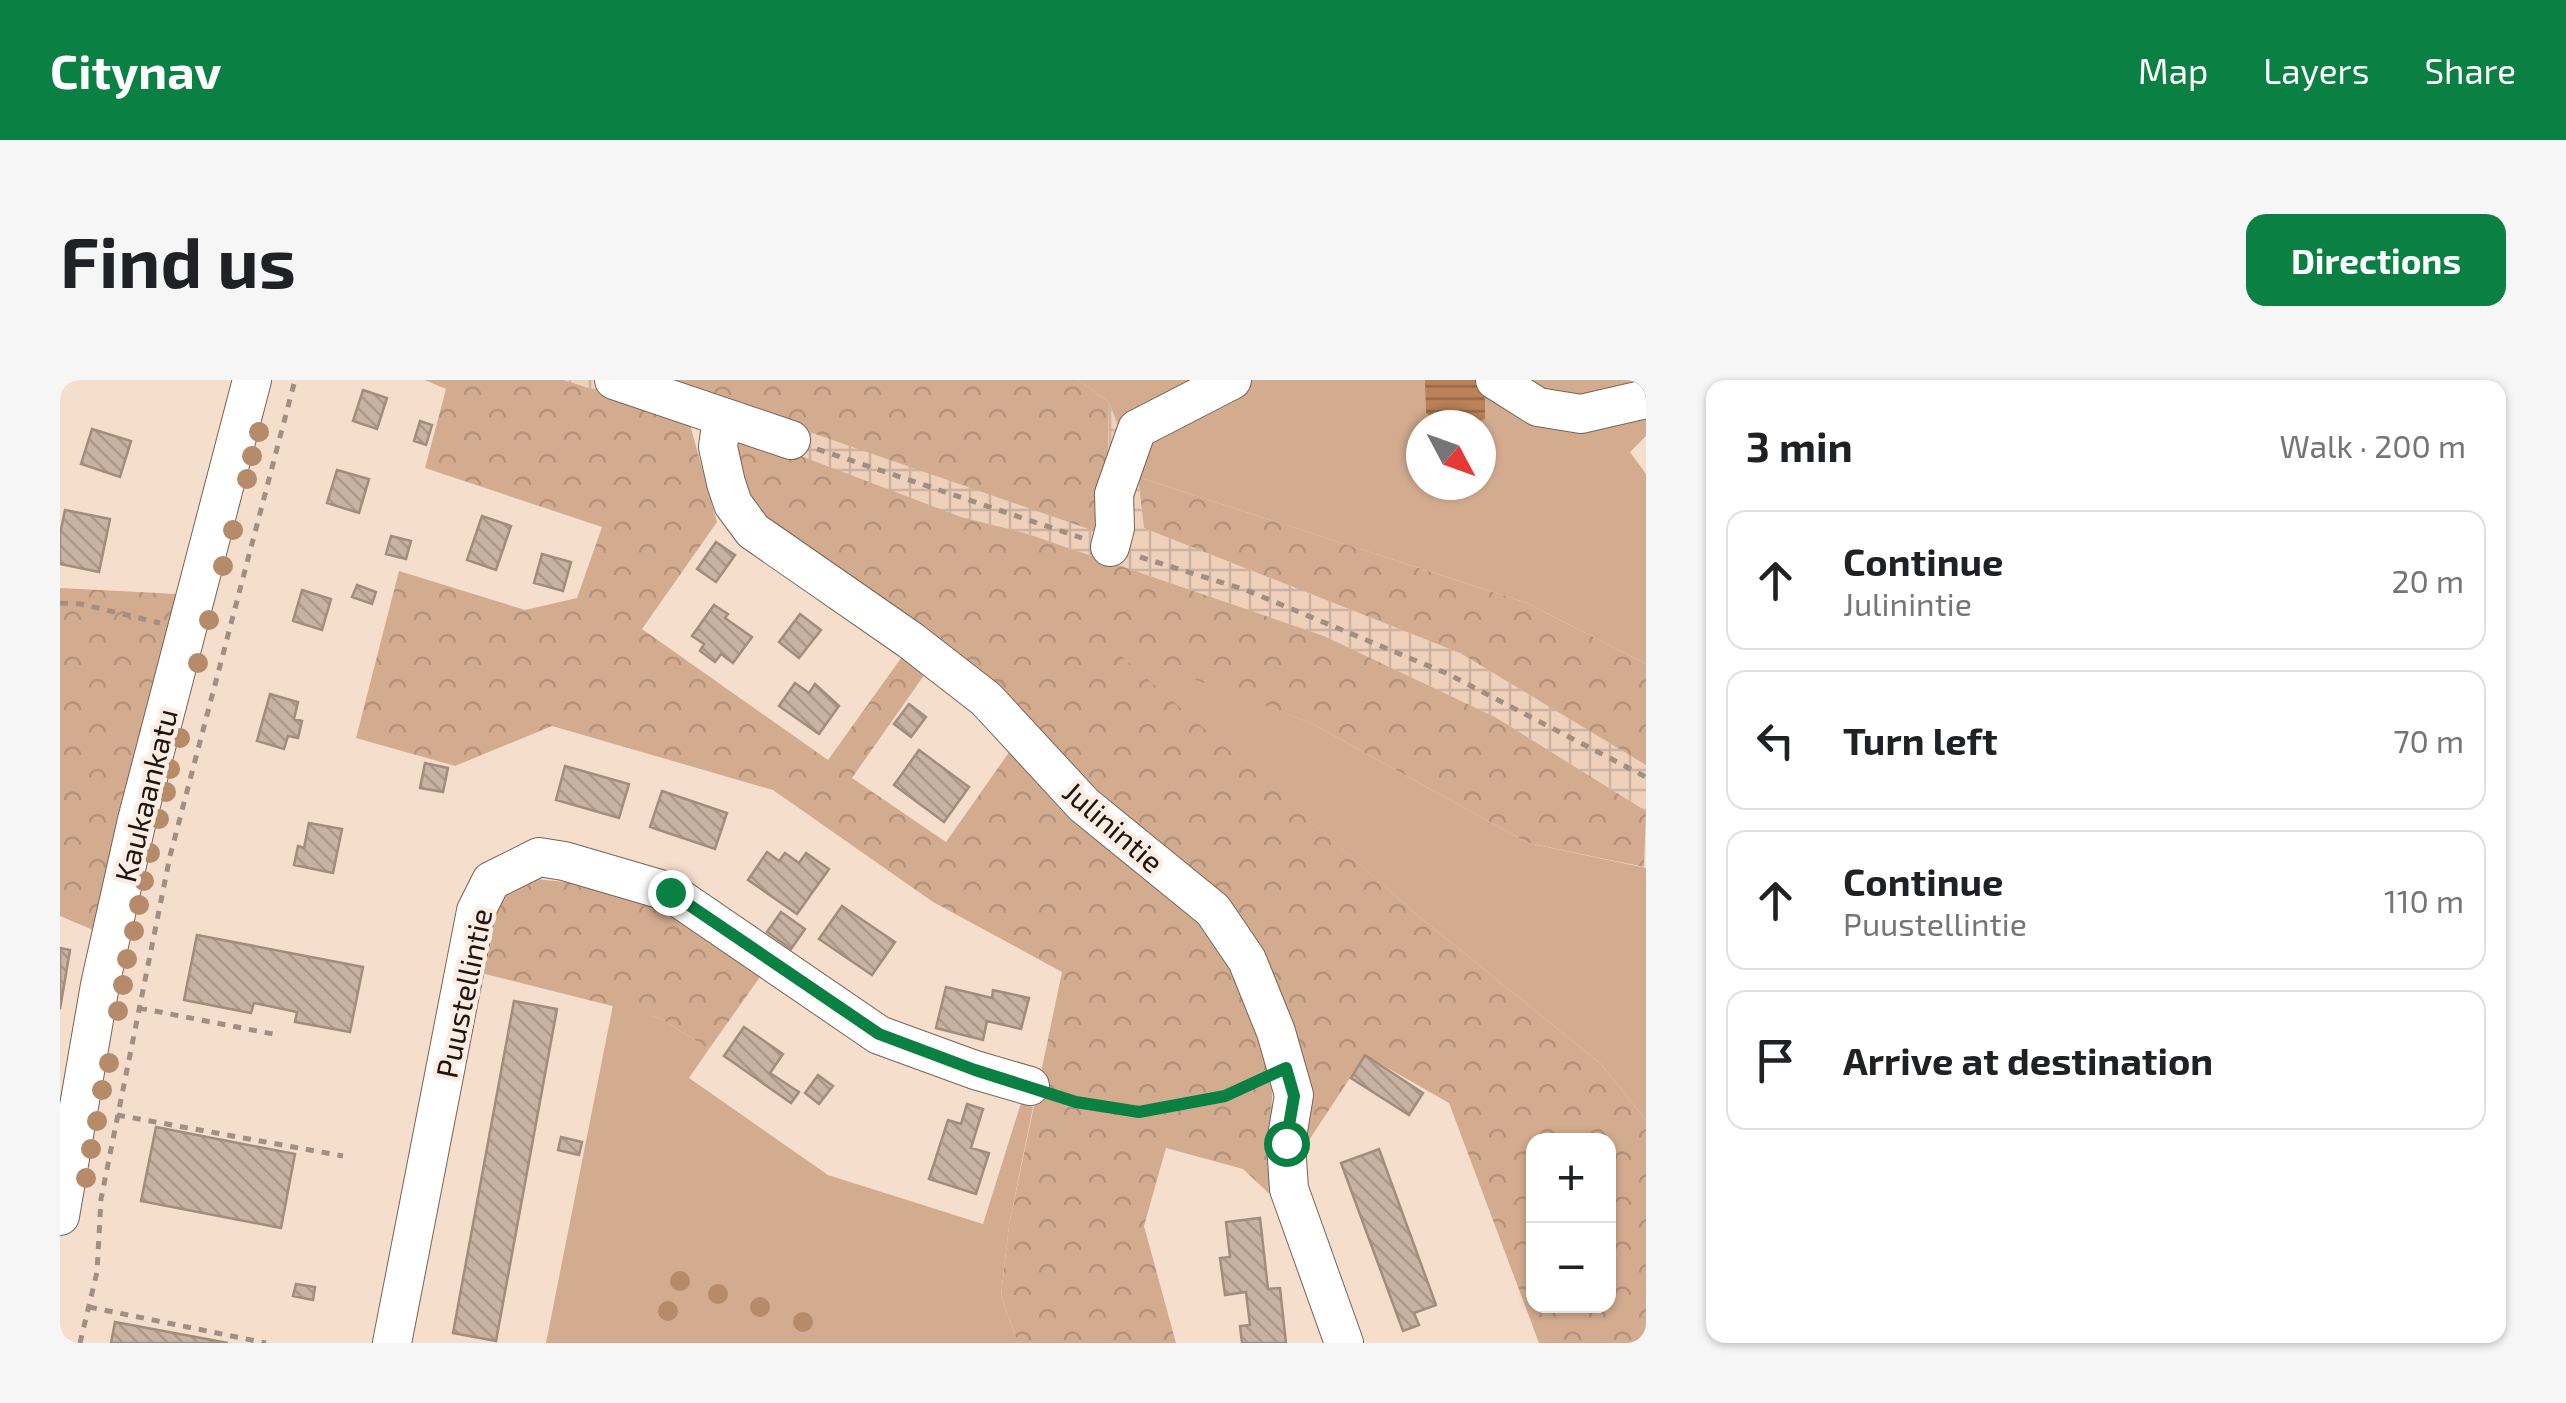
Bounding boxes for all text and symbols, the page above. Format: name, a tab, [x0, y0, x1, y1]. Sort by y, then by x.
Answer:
text: Citynav	[50, 41, 222, 99]
text: Map	[2138, 49, 2208, 91]
text: Layers	[2263, 49, 2369, 91]
text: Share	[2424, 49, 2516, 91]
button: Directions	[2246, 214, 2506, 306]
text: Find us	[60, 218, 296, 302]
north arrow	[1406, 410, 1496, 500]
text: 3 min	[1746, 420, 1853, 470]
text: Walk · 200 m	[2279, 426, 2466, 464]
text: Continue	[1843, 538, 2003, 584]
icon: ahead	[1748, 553, 1803, 608]
text: 20 m	[2392, 561, 2464, 599]
text: Julinintie	[1843, 584, 1972, 622]
street label: Kaukaankatu	[106, 705, 184, 885]
icon: left	[1748, 713, 1803, 768]
text: Turn left	[1843, 717, 1998, 763]
text: 70 m	[2393, 721, 2464, 759]
street label: Julinintie	[1057, 773, 1171, 879]
text: Continue	[1843, 858, 2003, 904]
route end	[648, 870, 694, 916]
icon: ahead	[1748, 873, 1803, 928]
text: 110 m	[2384, 881, 2464, 919]
text: Puustellintie	[1843, 904, 2027, 942]
street label: Puustellintie	[427, 905, 499, 1081]
icon: arrive	[1748, 1033, 1803, 1088]
text: Arrive at destination	[1843, 1037, 2213, 1083]
route start	[1264, 1121, 1310, 1167]
map controls	[1526, 1133, 1616, 1313]
button: +	[1526, 1133, 1616, 1223]
button: −	[1526, 1223, 1616, 1313]

